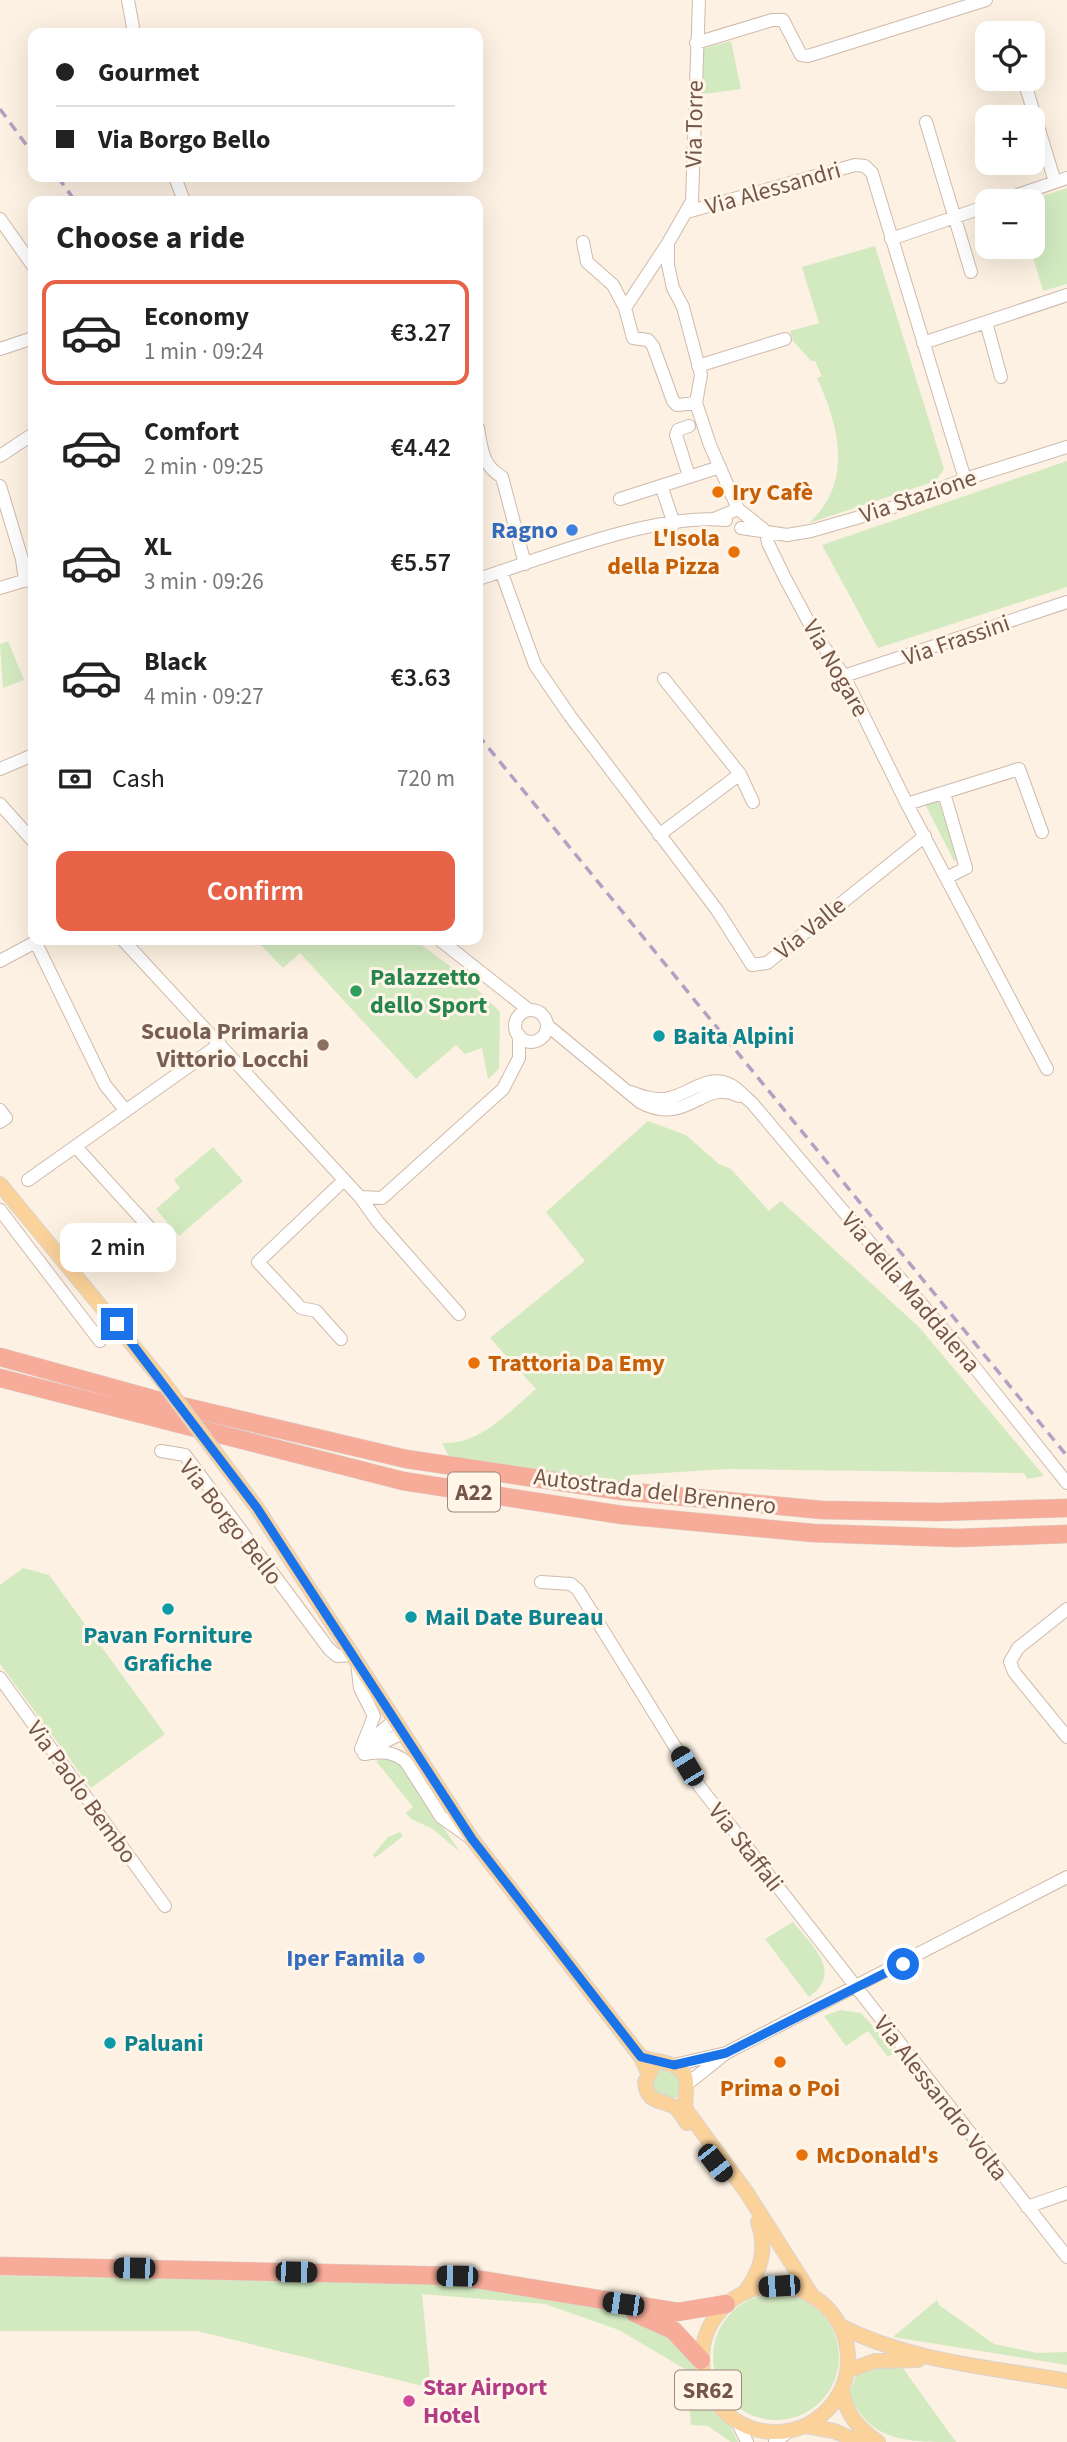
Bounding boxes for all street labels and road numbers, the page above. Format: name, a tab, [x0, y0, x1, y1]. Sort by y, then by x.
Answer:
street label: Via Torre	[676, 80, 713, 168]
street label: Via Alessandri	[701, 152, 845, 224]
street label: Via Stazione	[855, 460, 981, 533]
street label: Via Frassini	[898, 606, 1015, 675]
street label: Via Nogare	[794, 613, 878, 724]
street label: Via Valle	[767, 889, 854, 968]
street label: Via della Maddalena	[833, 1204, 989, 1381]
street label: Via Borgo Bello	[170, 1452, 291, 1593]
street label: Autostrada del Brennero	[532, 1459, 778, 1524]
road number: A22	[448, 1472, 500, 1512]
street label: Via Paolo Bembo	[18, 1714, 145, 1871]
street label: Via Staffali	[700, 1795, 792, 1899]
street label: Via Alessandro Volta	[865, 2008, 1016, 2189]
road number: SR62	[675, 2370, 741, 2410]

